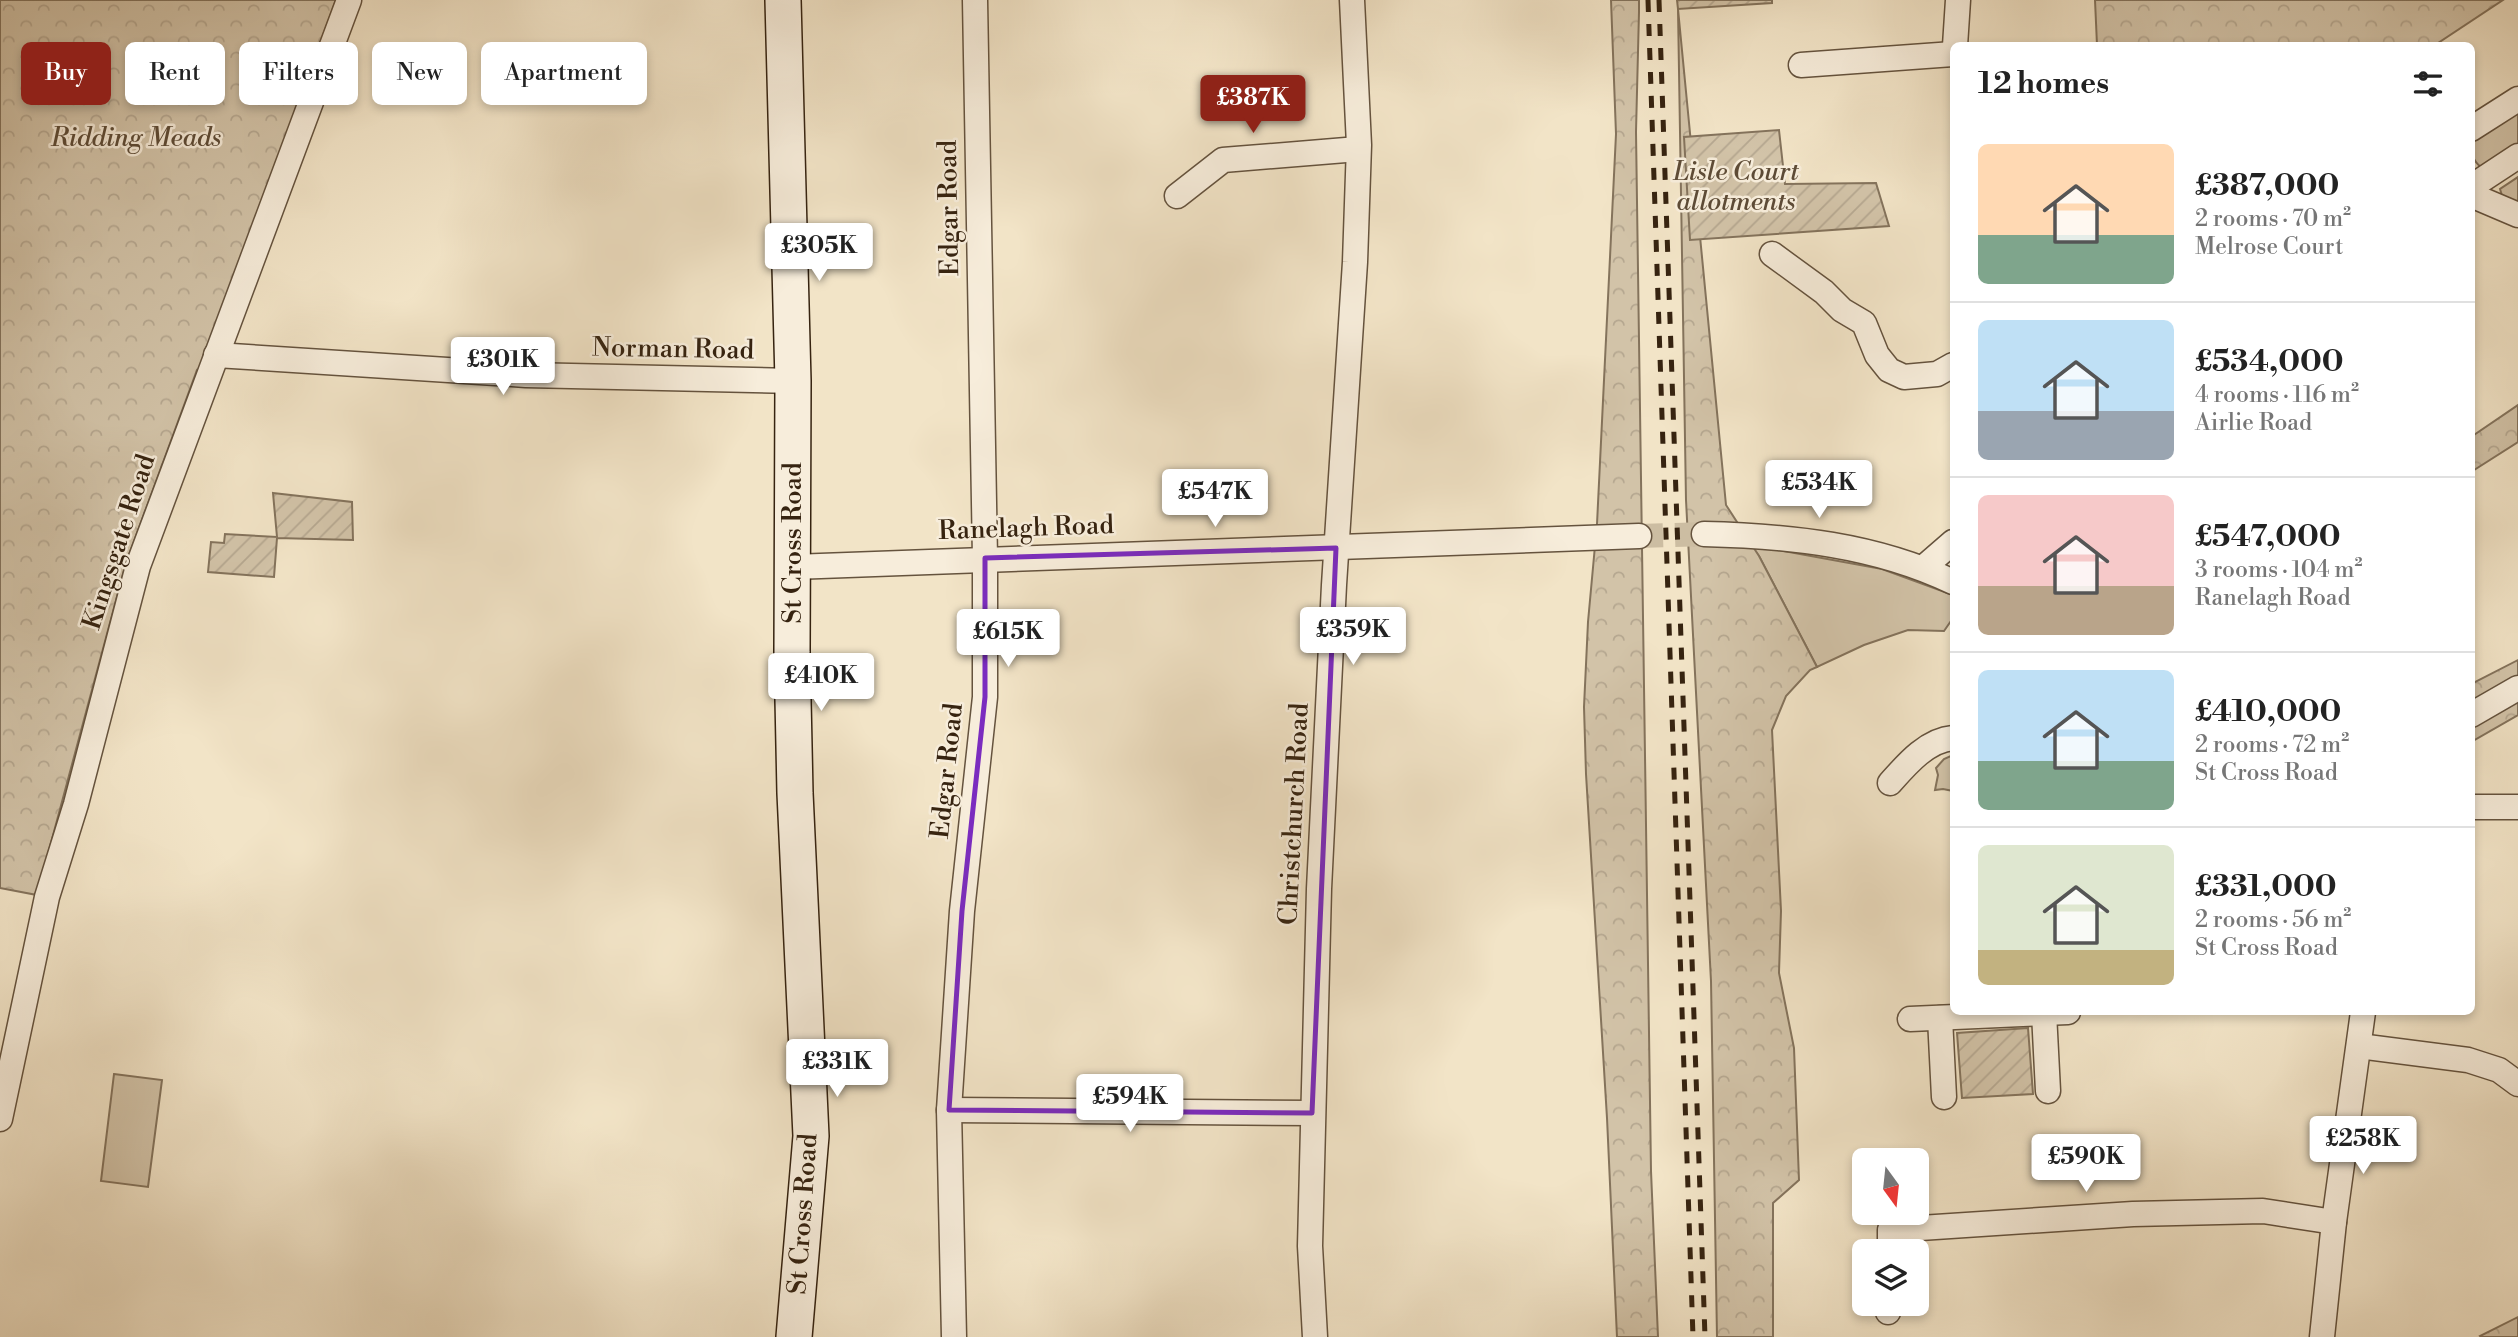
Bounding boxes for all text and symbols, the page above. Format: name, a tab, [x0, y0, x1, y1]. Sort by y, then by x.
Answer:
chip: Buy	[21, 42, 111, 105]
chip: Rent	[125, 42, 225, 105]
chip: Filters	[239, 42, 358, 105]
chip: New	[372, 42, 467, 105]
chip: Apartment	[481, 42, 647, 105]
text: 12 homes	[1978, 65, 2109, 103]
icon: filters	[2409, 65, 2447, 103]
pin: £387K	[1204, 76, 1302, 135]
text: £387K	[1216, 84, 1290, 112]
park label: Ridding Meads	[50, 122, 222, 154]
street label: Edgar Road	[932, 139, 966, 276]
park label: Lisle Court allotments	[1672, 156, 1799, 218]
text: £387,000	[2195, 167, 2339, 205]
icon: home	[2034, 172, 2118, 256]
text: 2 rooms · 70 m²	[2195, 205, 2351, 233]
pin: £305K	[770, 224, 868, 283]
text: £305K	[781, 232, 857, 260]
text: Melrose Court	[2195, 233, 2343, 261]
street label: Norman Road	[591, 332, 755, 366]
pin: £301K	[454, 338, 552, 397]
text: £534,000	[2195, 343, 2344, 381]
text: £301K	[467, 346, 539, 374]
icon: home	[2034, 348, 2118, 432]
text: 4 rooms · 116 m²	[2195, 381, 2359, 409]
text: Airlie Road	[2195, 409, 2312, 437]
street label: Kingsgate Road	[76, 450, 162, 634]
pin: £534K	[1770, 461, 1868, 520]
street label: St Cross Road	[777, 462, 809, 624]
text: £534K	[1781, 469, 1857, 497]
pin: £547K	[1166, 470, 1264, 529]
text: £547K	[1178, 478, 1252, 506]
street label: Ranelagh Road	[938, 509, 1115, 547]
text: £547,000	[2195, 518, 2341, 556]
icon: home	[2034, 523, 2118, 607]
text: 3 rooms · 104 m²	[2195, 556, 2363, 584]
text: Ranelagh Road	[2195, 584, 2351, 612]
pin: £359K	[1304, 608, 1402, 667]
pin: £615K	[959, 610, 1057, 669]
text: £359K	[1316, 616, 1390, 644]
text: £615K	[973, 618, 1043, 646]
pin: £410K	[772, 654, 870, 713]
text: £410K	[784, 662, 858, 690]
text: £410,000	[2195, 693, 2341, 731]
icon: home	[2034, 698, 2118, 782]
street label: Edgar Road	[924, 701, 970, 840]
street label: Christchurch Road	[1272, 702, 1316, 926]
text: 2 rooms · 72 m²	[2195, 731, 2349, 759]
text: St Cross Road	[2195, 759, 2338, 787]
text: £331,000	[2195, 868, 2337, 906]
icon: home	[2034, 873, 2118, 957]
text: 2 rooms · 56 m²	[2195, 906, 2351, 934]
text: St Cross Road	[2195, 934, 2338, 962]
pin: £331K	[788, 1040, 886, 1099]
text: £331K	[802, 1048, 872, 1076]
pin: £594K	[1081, 1074, 1179, 1134]
text: £594K	[1092, 1083, 1168, 1111]
pin: £258K	[2314, 1116, 2412, 1176]
text: £258K	[2326, 1125, 2400, 1153]
street label: St Cross Road	[781, 1132, 825, 1296]
pin: £590K	[2037, 1134, 2135, 1194]
text: £590K	[2048, 1143, 2124, 1171]
north arrow	[1852, 1148, 1928, 1225]
map controls	[1852, 1148, 1929, 1316]
button: layers	[1852, 1239, 1929, 1316]

